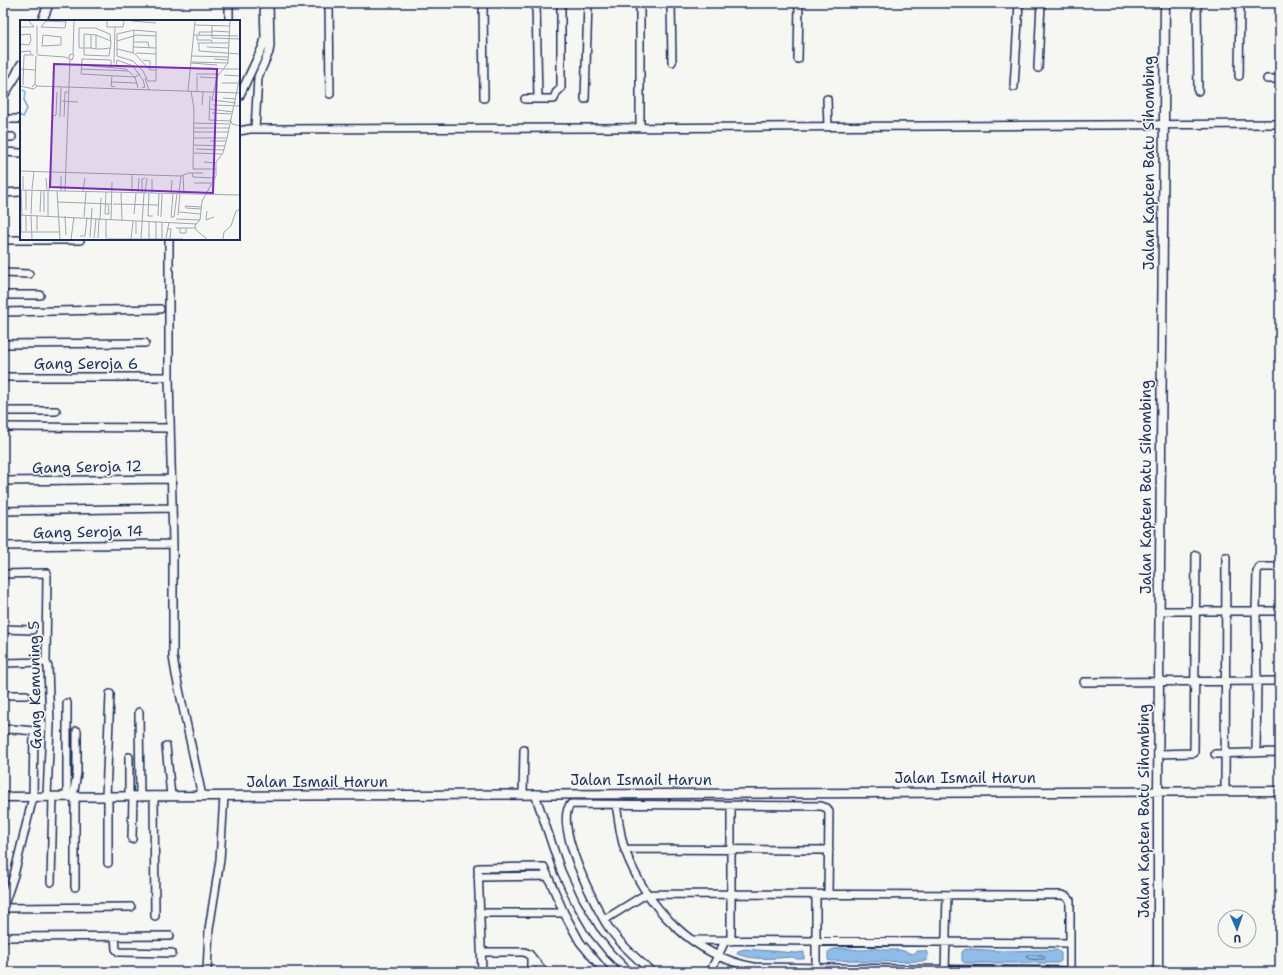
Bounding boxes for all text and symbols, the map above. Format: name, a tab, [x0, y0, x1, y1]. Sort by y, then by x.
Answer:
inset map	[20, 20, 240, 240]
street label: Jalan Kapten Batu Sihombing	[1139, 56, 1159, 270]
street label: Gang Seroja 6	[34, 354, 138, 374]
street label: Jalan Kapten Batu Sihombing	[1136, 380, 1156, 594]
street label: Gang Seroja 12	[32, 456, 142, 478]
street label: Gang Seroja 14	[33, 521, 143, 543]
street label: Gang Kemuning 5	[24, 621, 46, 749]
street label: Jalan Kapten Batu Sihombing	[1134, 704, 1154, 918]
street label: Jalan Ismail Harun	[894, 768, 1036, 788]
street label: Jalan Ismail Harun	[570, 770, 712, 790]
street label: Jalan Ismail Harun	[246, 772, 388, 792]
north arrow	[1217, 909, 1257, 949]
text: U	[1233, 931, 1241, 946]

